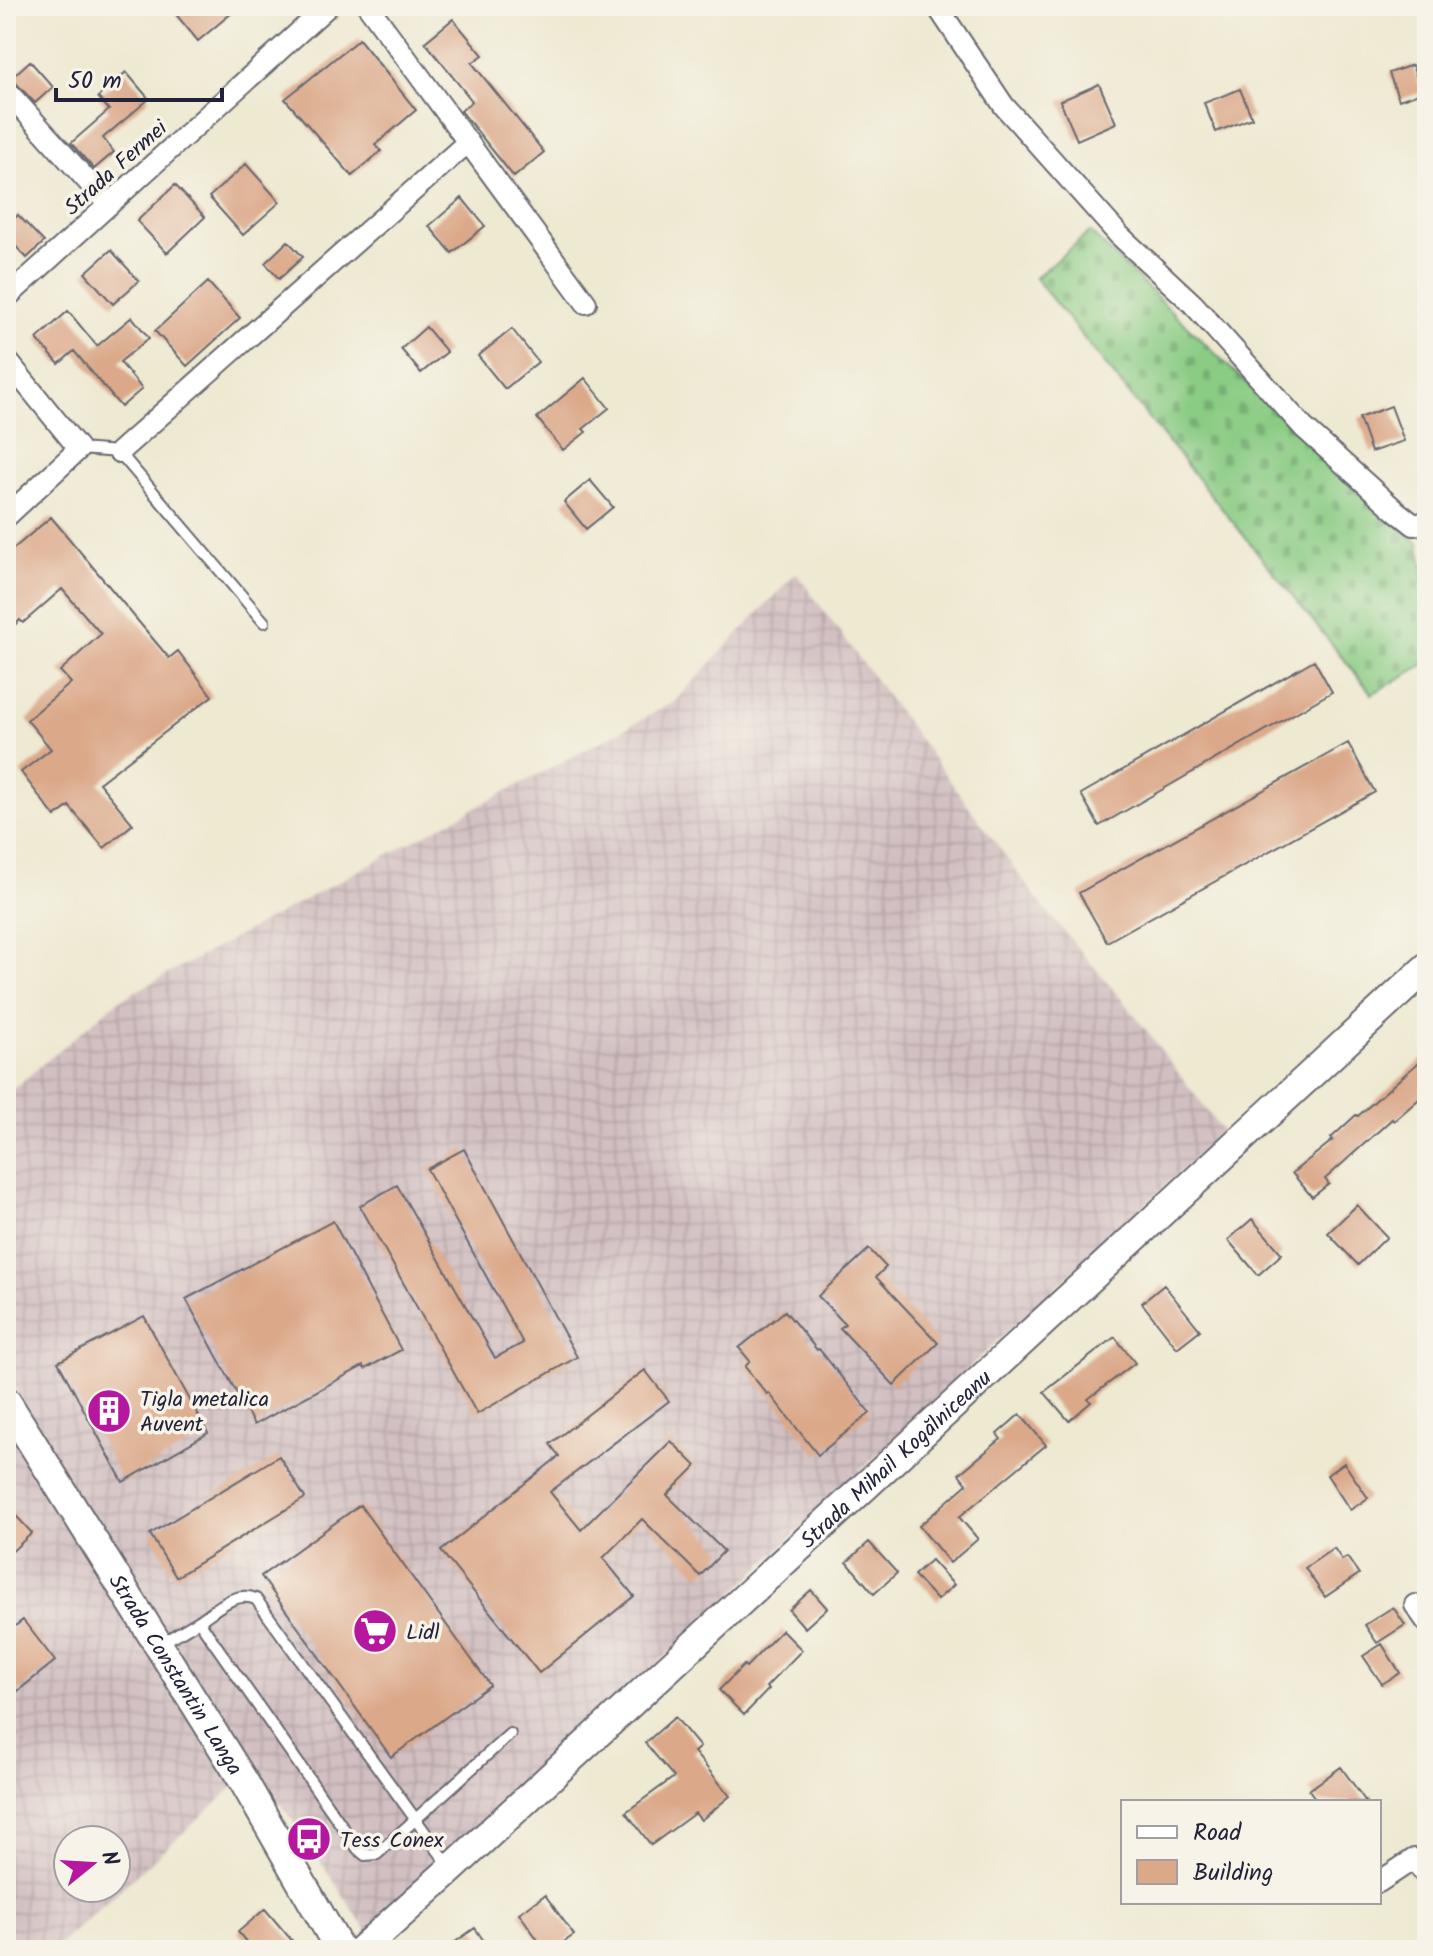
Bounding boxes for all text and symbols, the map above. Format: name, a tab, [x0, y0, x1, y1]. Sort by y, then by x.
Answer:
scale bar	[56, 52, 222, 102]
text: 50 m	[68, 62, 122, 101]
street label: Strada Fermei	[57, 112, 177, 225]
street label: Strada Mihail Kogălniceanu	[793, 1362, 1001, 1558]
place label: Tigla metalica Auvent	[140, 1383, 269, 1443]
building icon: Tigla metalica Auvent	[85, 1387, 133, 1435]
street label: Strada Constantin Langa	[98, 1568, 251, 1783]
supermarket icon: Lidl	[351, 1607, 399, 1655]
place label: Lidl	[406, 1616, 440, 1651]
legend	[1121, 1800, 1381, 1904]
text: Road	[1193, 1814, 1242, 1853]
bus stop icon: Tess Conex	[285, 1815, 333, 1863]
north arrow	[52, 1824, 132, 1904]
place label: Tess Conex	[340, 1824, 444, 1859]
text: N	[90, 1847, 127, 1871]
text: Building	[1193, 1854, 1273, 1893]

